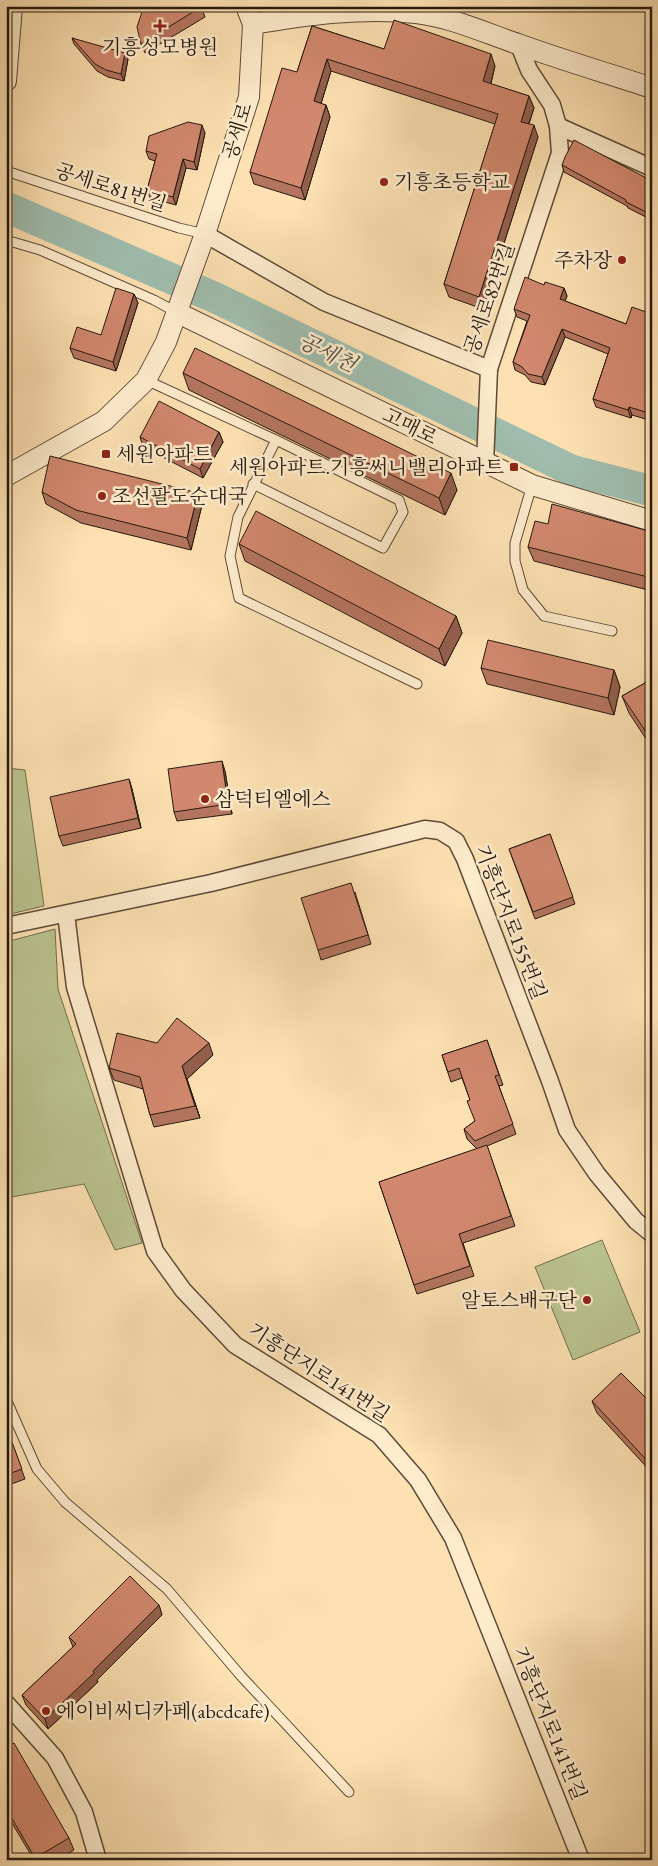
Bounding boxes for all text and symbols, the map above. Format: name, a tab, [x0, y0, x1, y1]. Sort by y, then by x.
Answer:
marker: 기흥성모병원	[153, 19, 167, 33]
place label: 기흥성모병원	[102, 34, 218, 60]
street label: 공세로	[216, 99, 258, 163]
street label: 공세로81번길	[52, 157, 170, 217]
place label: 기흥초등학교	[394, 169, 511, 195]
marker: 기흥초등학교	[378, 176, 390, 188]
street label: 공세로82번길	[458, 239, 520, 357]
place label: 주차장	[554, 247, 613, 273]
marker: 주차장	[616, 254, 628, 266]
water label: 공세천	[295, 327, 363, 378]
street label: 고매로	[378, 402, 442, 450]
place label: 세원아파트	[116, 441, 213, 467]
marker: 세원아파트	[100, 448, 112, 460]
place label: 세원아파트.기흥써니밸리아파트	[229, 454, 504, 480]
marker: 세원아파트.기흥써니밸리아파트	[508, 461, 520, 473]
place label: 조선팔도순대국	[112, 483, 247, 509]
marker: 조선팔도순대국	[96, 490, 108, 502]
place label: 삼덕티엘에스	[215, 786, 331, 812]
marker: 삼덕티엘에스	[199, 793, 211, 805]
street label: 기흥단지로155번길	[469, 841, 553, 1003]
place label: 알토스배구단	[461, 1287, 578, 1313]
marker: 알토스배구단	[581, 1294, 593, 1306]
street label: 기흥단지로141번길	[243, 1316, 395, 1428]
street label: 기흥단지로141번길	[507, 1642, 593, 1804]
place label: 에이비씨디카페(abcdcafe)	[56, 1698, 269, 1724]
marker: 에이비씨디카페(abcdcafe)	[40, 1705, 52, 1717]

